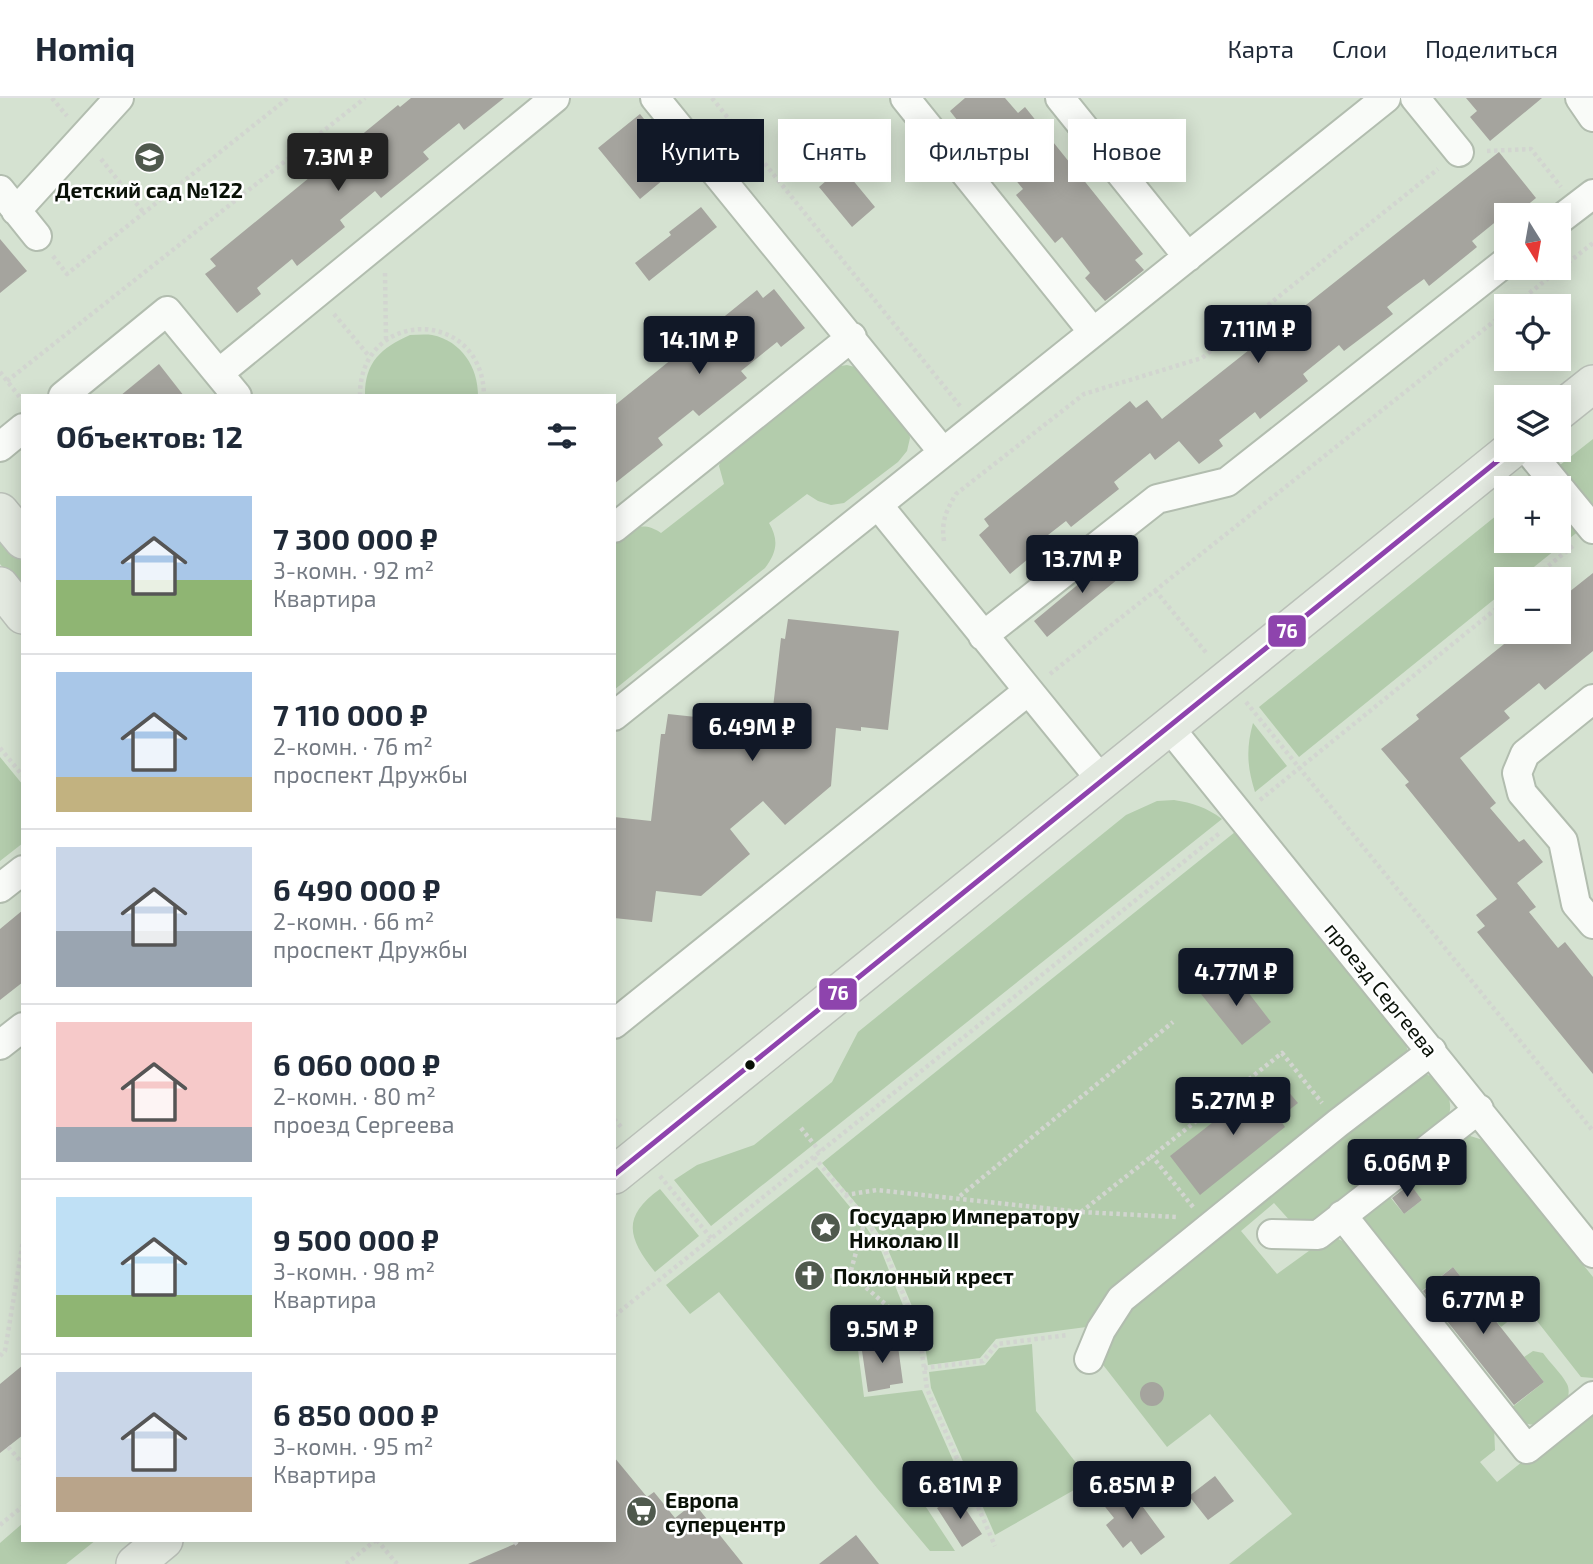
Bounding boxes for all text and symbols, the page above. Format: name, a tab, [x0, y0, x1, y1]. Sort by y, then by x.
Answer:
text: Homiq	[35, 28, 135, 68]
text: Карта	[1227, 34, 1294, 63]
text: Слои	[1332, 34, 1387, 63]
text: Поделиться	[1425, 34, 1558, 63]
chip: Купить	[637, 119, 764, 182]
chip: Снять	[778, 119, 891, 182]
chip: Фильтры	[905, 119, 1054, 182]
chip: Новое	[1068, 119, 1186, 182]
pin: 7.3M ₽	[281, 134, 395, 193]
school or university icon: Детский сад №122	[132, 140, 166, 174]
text: 7.3M ₽	[303, 142, 373, 170]
place label: Детский сад №122	[55, 177, 243, 202]
north arrow	[1494, 203, 1572, 280]
map controls	[1494, 203, 1571, 644]
button: locate	[1494, 294, 1571, 371]
pin: 7.11M ₽	[1193, 306, 1323, 365]
text: 7.11M ₽	[1220, 314, 1296, 342]
pin: 14.1M ₽	[634, 316, 764, 376]
text: 14.1M ₽	[660, 325, 738, 353]
button: layers	[1494, 385, 1571, 462]
icon: filters	[543, 417, 581, 455]
text: Объектов: 12	[56, 418, 243, 454]
button: +	[1494, 476, 1571, 553]
text: 7 300 000 ₽	[273, 520, 438, 556]
icon: home	[112, 524, 196, 608]
pin: 13.7M ₽	[1017, 536, 1147, 595]
text: 13.7M ₽	[1042, 544, 1122, 572]
text: 3-комн. · 92 m²	[273, 556, 434, 584]
button: −	[1494, 567, 1571, 644]
text: Квартира	[273, 584, 377, 612]
line badge: 76	[1267, 614, 1307, 648]
text: 76	[1276, 619, 1298, 642]
text: 7 110 000 ₽	[273, 696, 428, 732]
icon: home	[112, 700, 196, 784]
pin: 6.49M ₽	[687, 704, 817, 763]
text: 6.49M ₽	[709, 712, 795, 740]
text: 2-комн. · 76 m²	[273, 732, 433, 760]
text: проспект Дружбы	[273, 760, 468, 788]
text: 6 490 000 ₽	[273, 871, 440, 907]
icon: home	[112, 875, 196, 959]
text: 2-комн. · 66 m²	[273, 907, 434, 935]
street label: проезд Сергеева	[1320, 917, 1444, 1061]
text: проспект Дружбы	[273, 935, 468, 963]
pin: 4.77M ₽	[1171, 948, 1301, 1008]
text: 4.77M ₽	[1194, 957, 1278, 985]
line badge: 76	[818, 977, 858, 1011]
text: 76	[827, 981, 849, 1004]
text: 6 060 000 ₽	[273, 1046, 440, 1082]
icon: home	[112, 1050, 196, 1134]
unlabelled marker	[743, 1058, 757, 1072]
pin: 5.27M ₽	[1168, 1077, 1298, 1137]
text: 2-комн. · 80 m²	[273, 1082, 436, 1110]
text: 5.27M ₽	[1191, 1086, 1275, 1114]
text: проезд Сергеева	[273, 1110, 455, 1138]
pin: 6.06M ₽	[1342, 1140, 1472, 1199]
text: 6.06M ₽	[1364, 1148, 1450, 1176]
place label: Государю Императору Николаю II	[849, 1203, 1080, 1252]
place icon: Государю Императору Николаю II	[809, 1210, 843, 1244]
text: 9 500 000 ₽	[273, 1221, 439, 1257]
icon: home	[112, 1225, 196, 1309]
text: 3-комн. · 98 m²	[273, 1257, 435, 1285]
church icon: Поклонный крест	[793, 1258, 827, 1292]
place label: Поклонный крест	[833, 1263, 1014, 1288]
pin: 6.77M ₽	[1418, 1276, 1548, 1336]
text: Квартира	[273, 1285, 377, 1313]
text: 6.77M ₽	[1442, 1285, 1524, 1313]
pin: 9.5M ₽	[825, 1306, 939, 1365]
text: 9.5M ₽	[846, 1314, 918, 1342]
text: 6 850 000 ₽	[273, 1396, 439, 1432]
icon: home	[112, 1400, 196, 1484]
text: 3-комн. · 95 m²	[273, 1432, 433, 1460]
text: Квартира	[273, 1460, 377, 1488]
pin: 6.81M ₽	[895, 1462, 1025, 1521]
pin: 6.85M ₽	[1067, 1462, 1197, 1521]
text: 6.81M ₽	[918, 1470, 1002, 1498]
text: 6.85M ₽	[1089, 1470, 1175, 1498]
place label: Европа суперцентр	[665, 1487, 786, 1536]
supermarket icon: Европа суперцентр	[625, 1494, 659, 1528]

